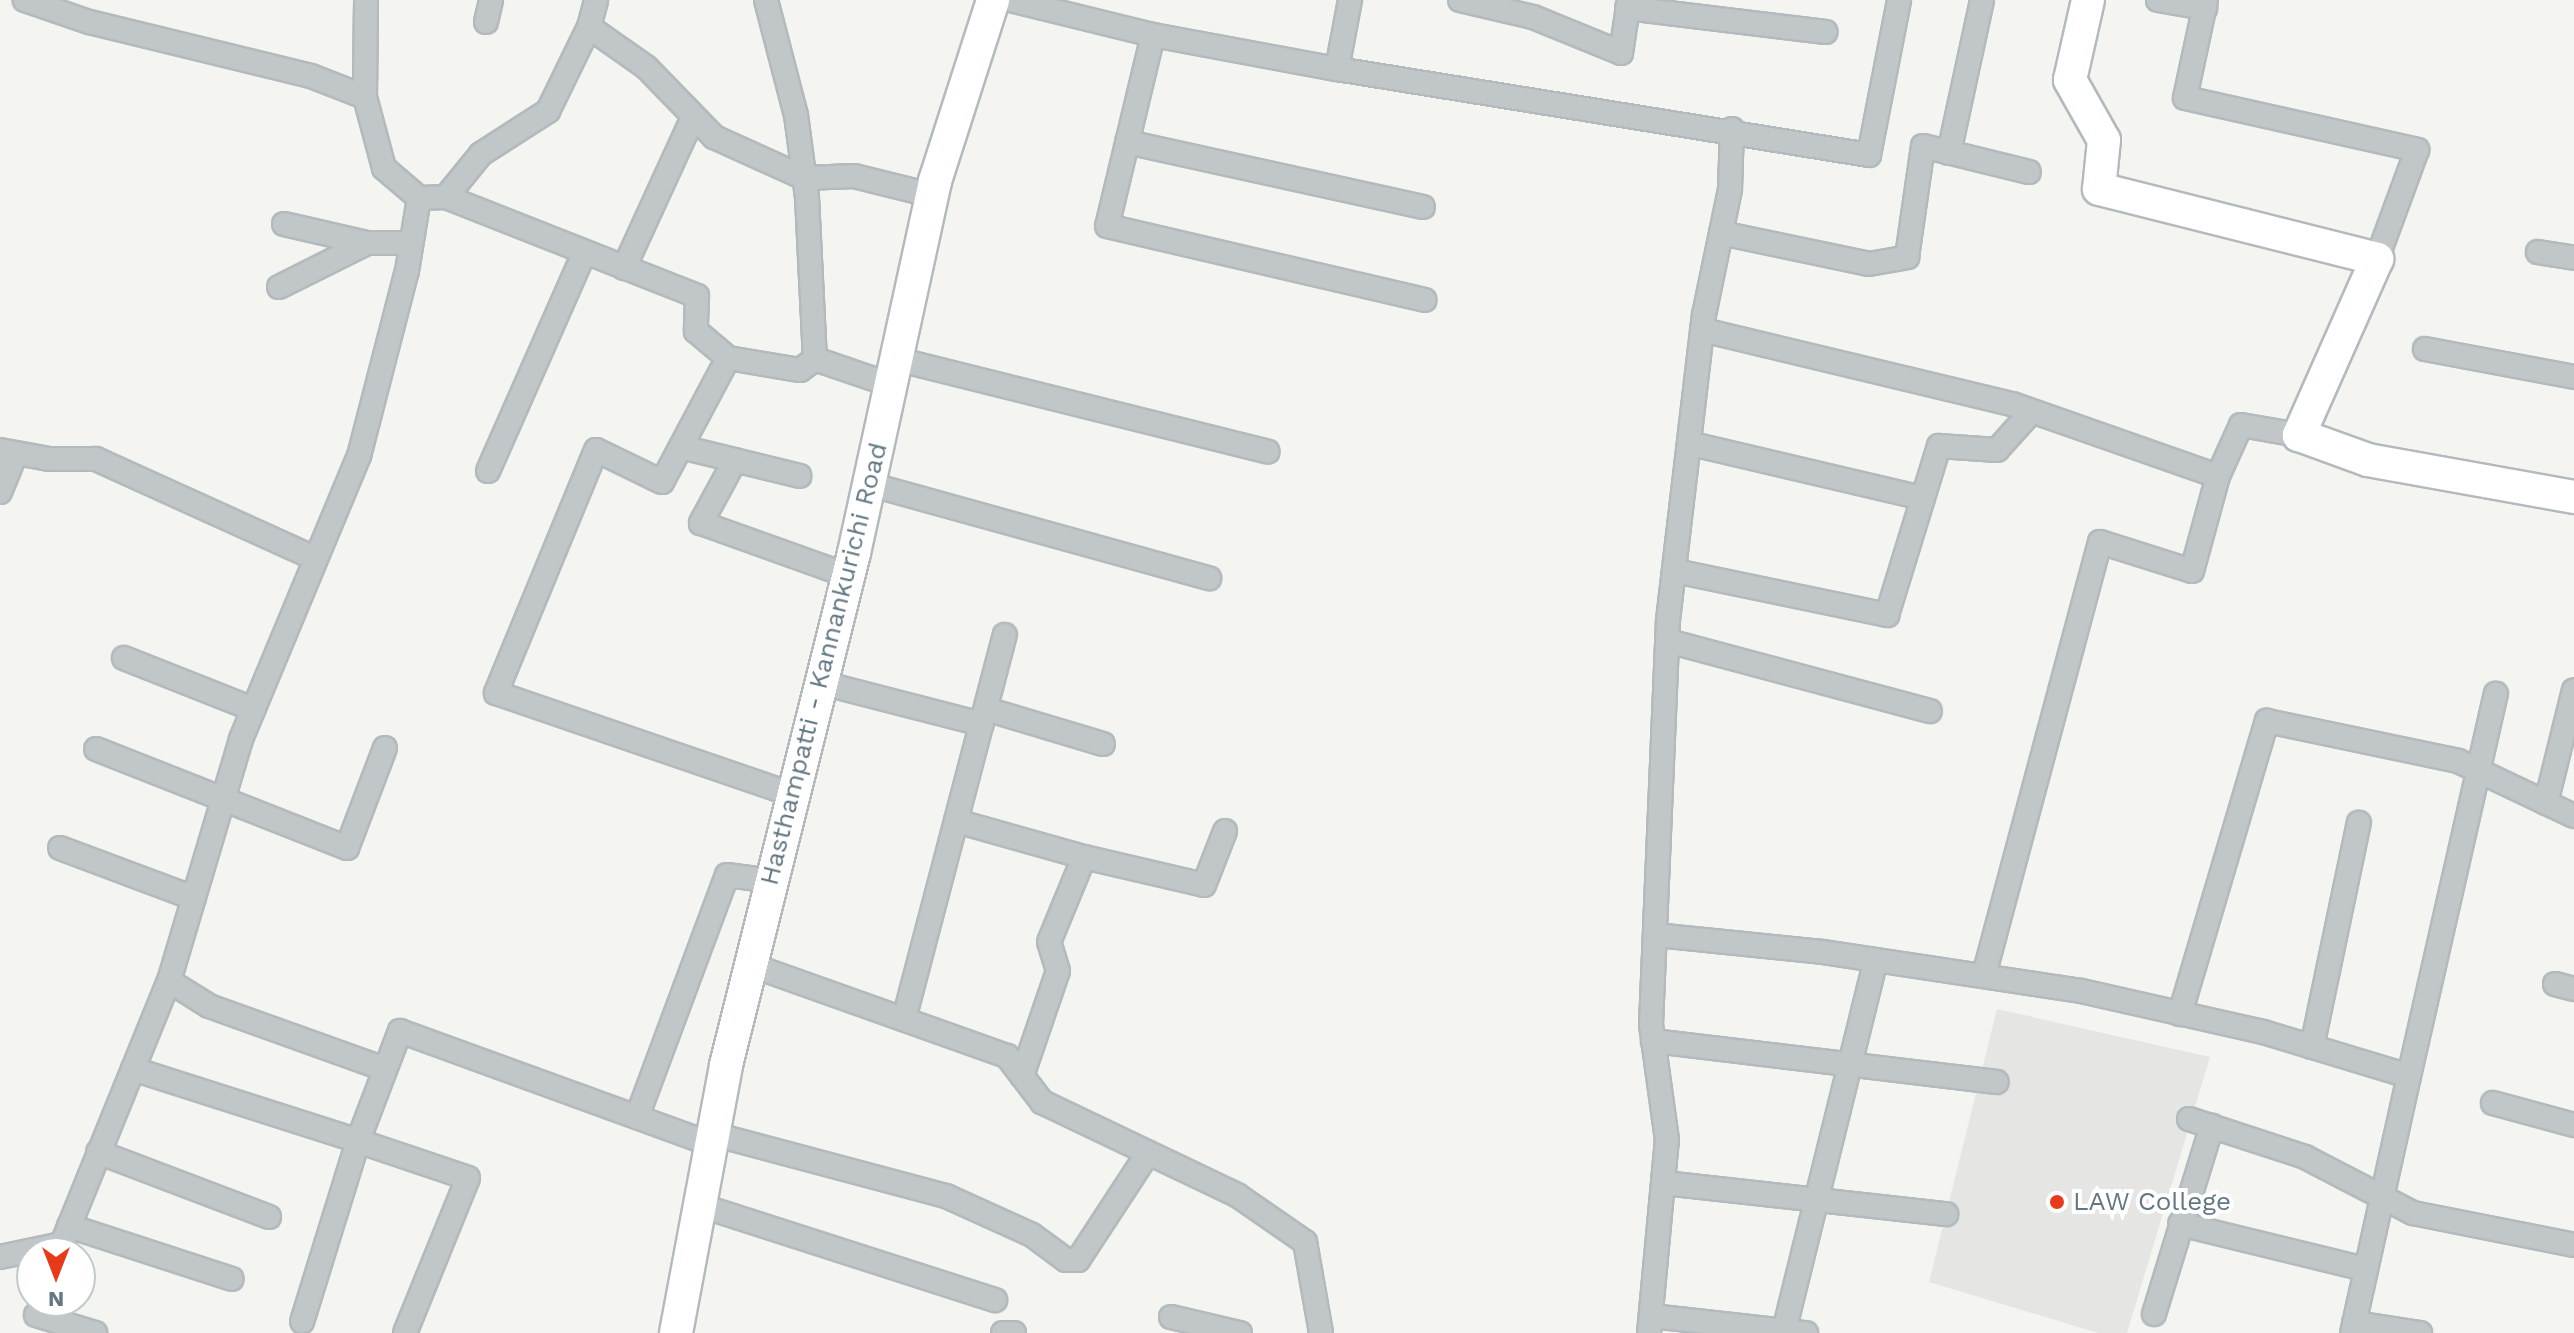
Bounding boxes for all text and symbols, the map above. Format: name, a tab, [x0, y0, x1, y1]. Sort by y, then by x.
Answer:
street label: Hasthampatti - Kannankurichi Road	[754, 439, 894, 889]
place label: LAW College	[2073, 1186, 2232, 1218]
marker: LAW College	[2048, 1193, 2066, 1211]
north arrow	[16, 1237, 96, 1317]
text: N	[48, 1287, 64, 1312]

